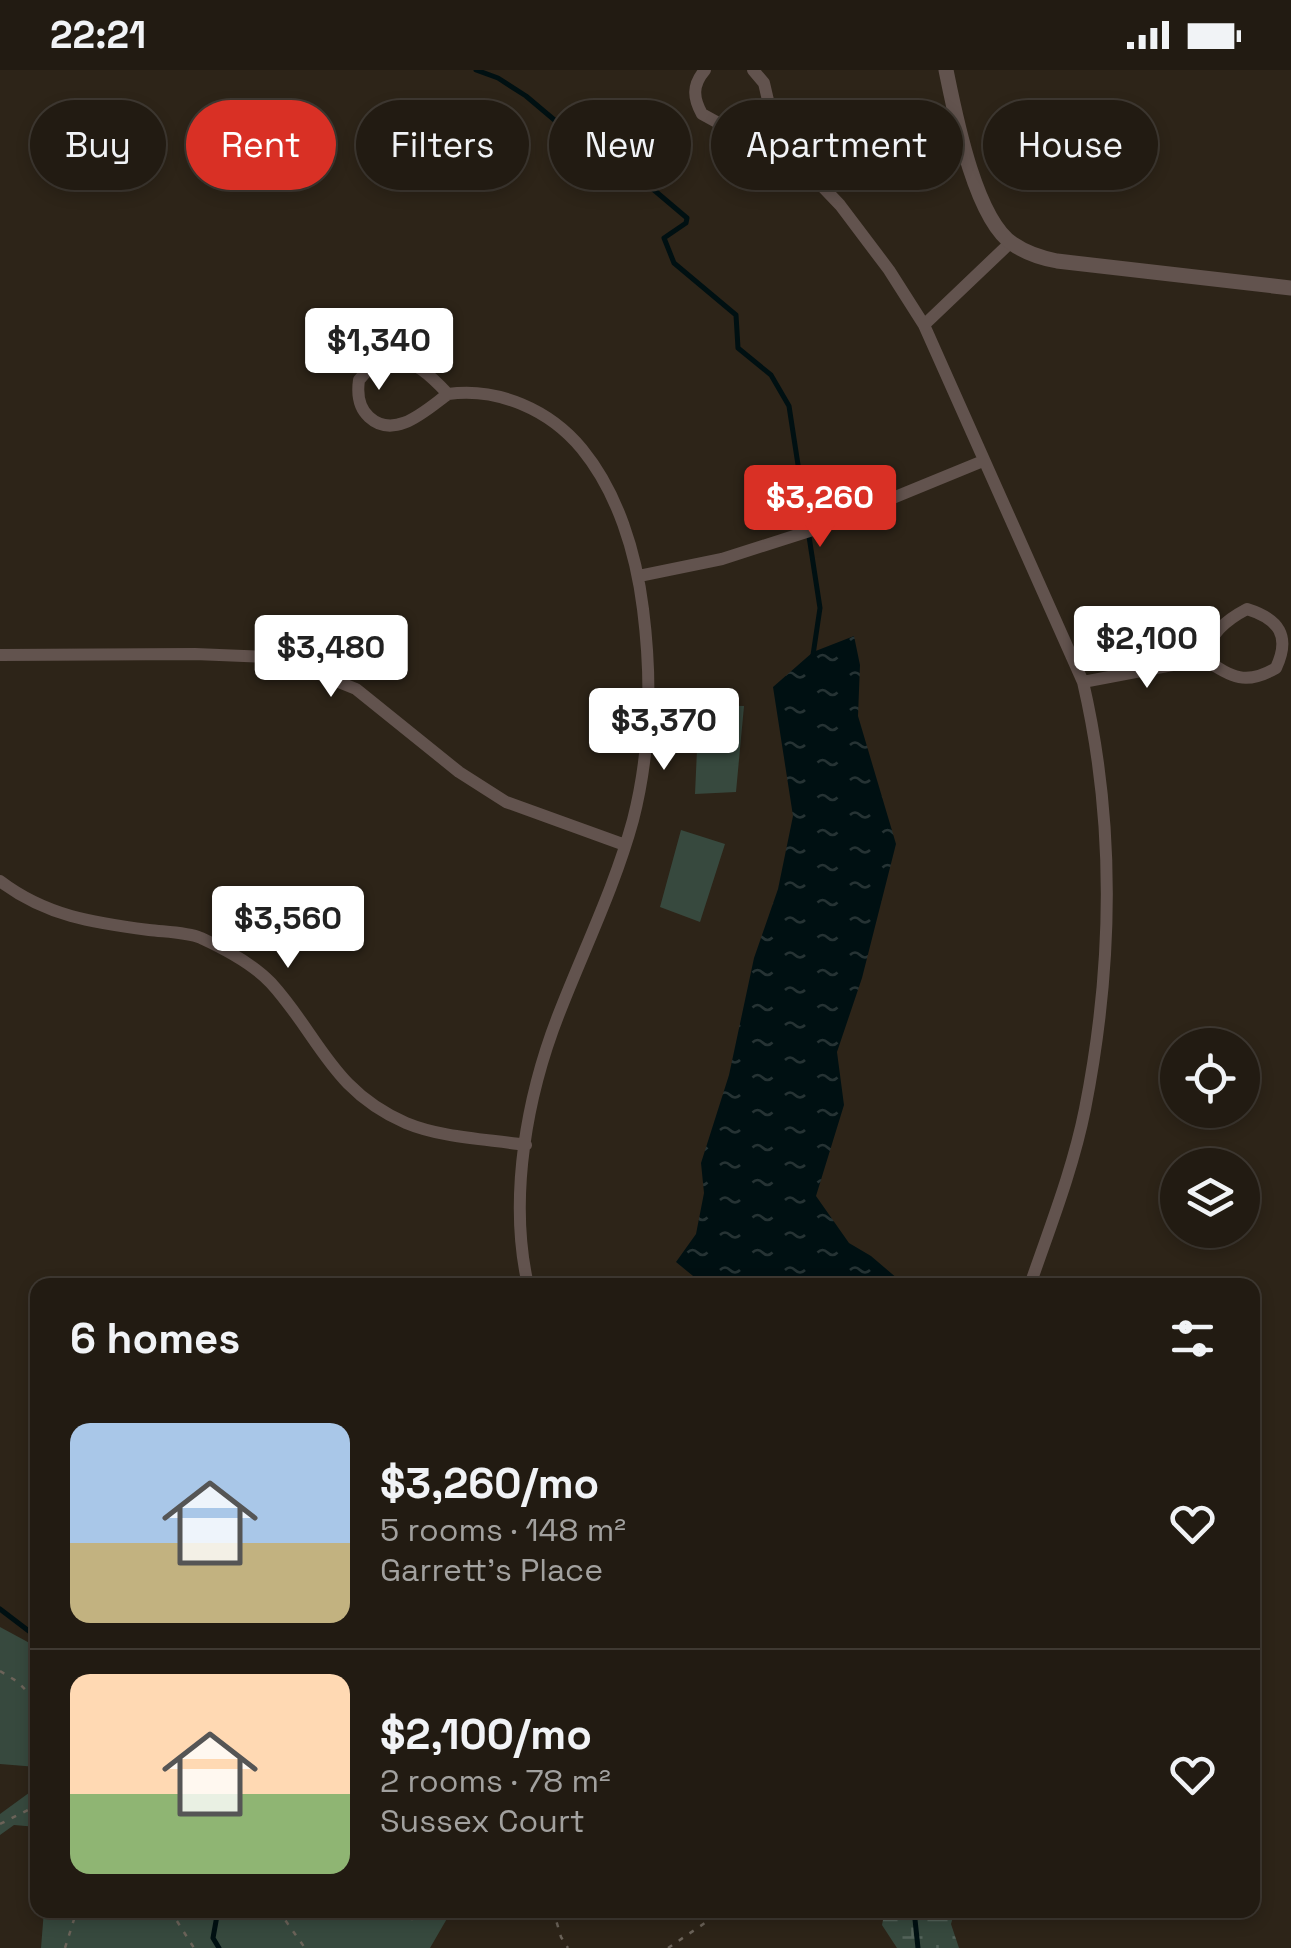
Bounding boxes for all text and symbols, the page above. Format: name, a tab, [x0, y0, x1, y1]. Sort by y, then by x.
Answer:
text: 22:21	[50, 11, 146, 59]
chip: Buy	[30, 100, 166, 190]
chip: Rent	[186, 100, 336, 190]
chip: Filters	[356, 100, 529, 190]
chip: New	[549, 100, 691, 190]
chip: Apartment	[711, 100, 963, 190]
chip: House	[983, 100, 1158, 190]
pin: $1,340	[298, 308, 460, 393]
text: $1,340	[327, 320, 431, 360]
pin: $3,260	[739, 465, 901, 550]
text: $3,260	[766, 477, 874, 517]
pin: $2,100	[1066, 606, 1228, 691]
pin: $3,480	[250, 615, 412, 700]
text: $2,100	[1096, 618, 1198, 658]
text: $3,480	[277, 627, 385, 667]
pin: $3,370	[583, 688, 745, 773]
text: $3,370	[611, 700, 717, 740]
pin: $3,560	[207, 886, 369, 971]
text: $3,560	[234, 898, 342, 938]
map controls	[1160, 1028, 1260, 1248]
button: locate	[1160, 1028, 1260, 1128]
button: layers	[1160, 1148, 1260, 1248]
icon: filters	[1165, 1311, 1220, 1366]
text: 6 homes	[70, 1312, 240, 1365]
text: $3,260/mo	[380, 1457, 599, 1510]
icon: home	[150, 1463, 270, 1583]
icon: heart	[1165, 1496, 1220, 1551]
text: 5 rooms · 148 m²	[380, 1510, 626, 1550]
text: Garrett's Place	[380, 1550, 603, 1590]
text: $2,100/mo	[380, 1708, 592, 1761]
icon: home	[150, 1714, 270, 1834]
icon: heart	[1165, 1747, 1220, 1802]
text: 2 rooms · 78 m²	[380, 1761, 611, 1801]
text: Sussex Court	[380, 1801, 585, 1841]

